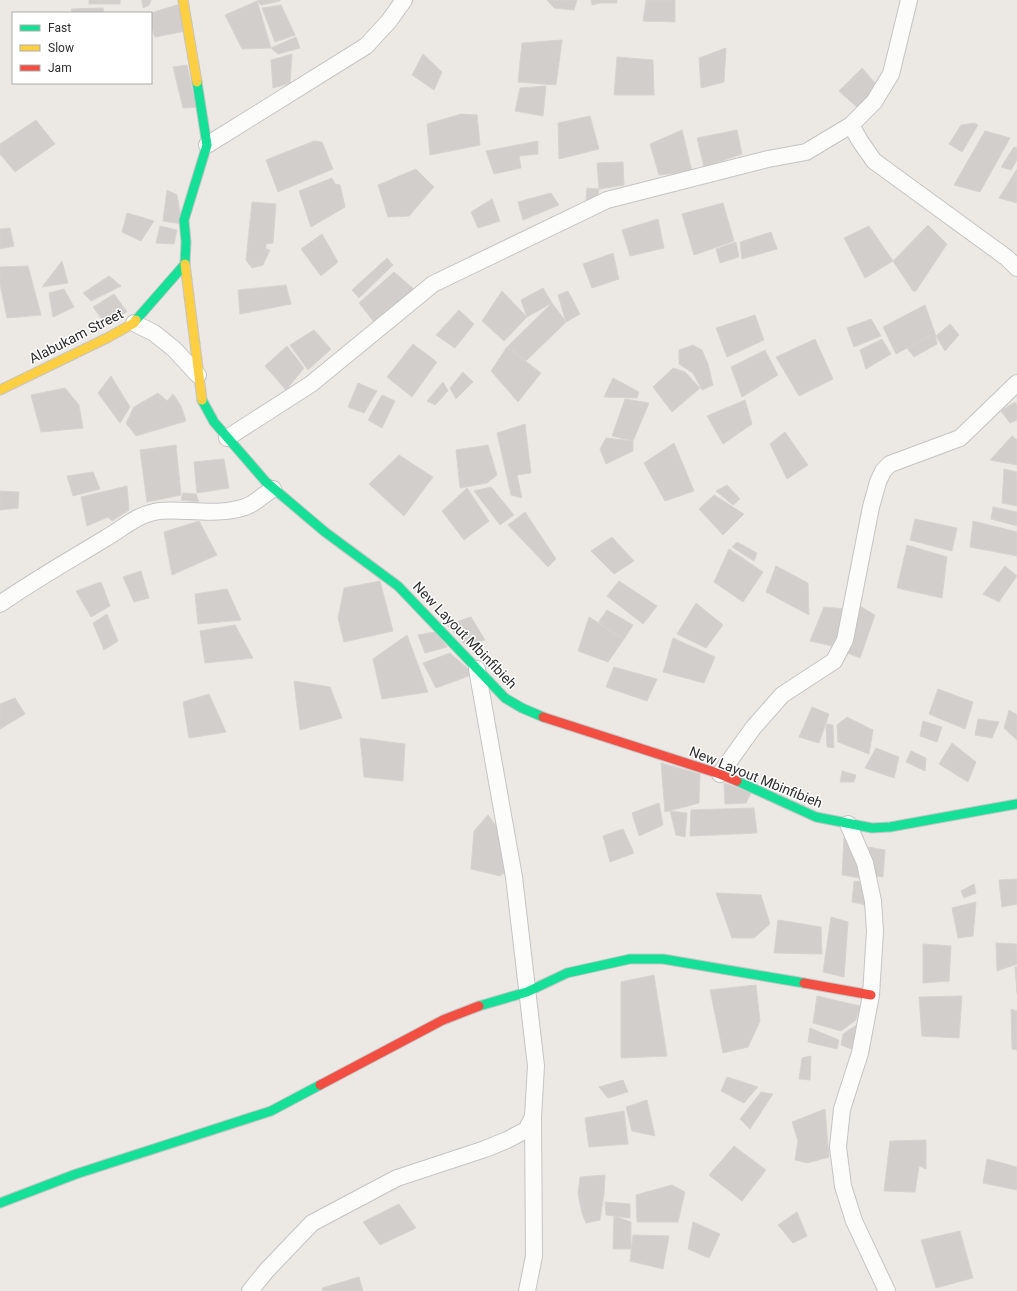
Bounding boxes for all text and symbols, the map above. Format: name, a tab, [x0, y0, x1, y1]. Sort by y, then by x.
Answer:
legend	[12, 12, 152, 84]
text: Fast	[48, 21, 71, 35]
text: Slow	[48, 41, 74, 55]
text: Jam	[48, 61, 72, 75]
street label: Alabukam Street	[26, 305, 126, 367]
street label: New Layout Mbinfibieh	[410, 578, 520, 692]
street label: New Layout Mbinfibieh	[687, 743, 825, 811]

